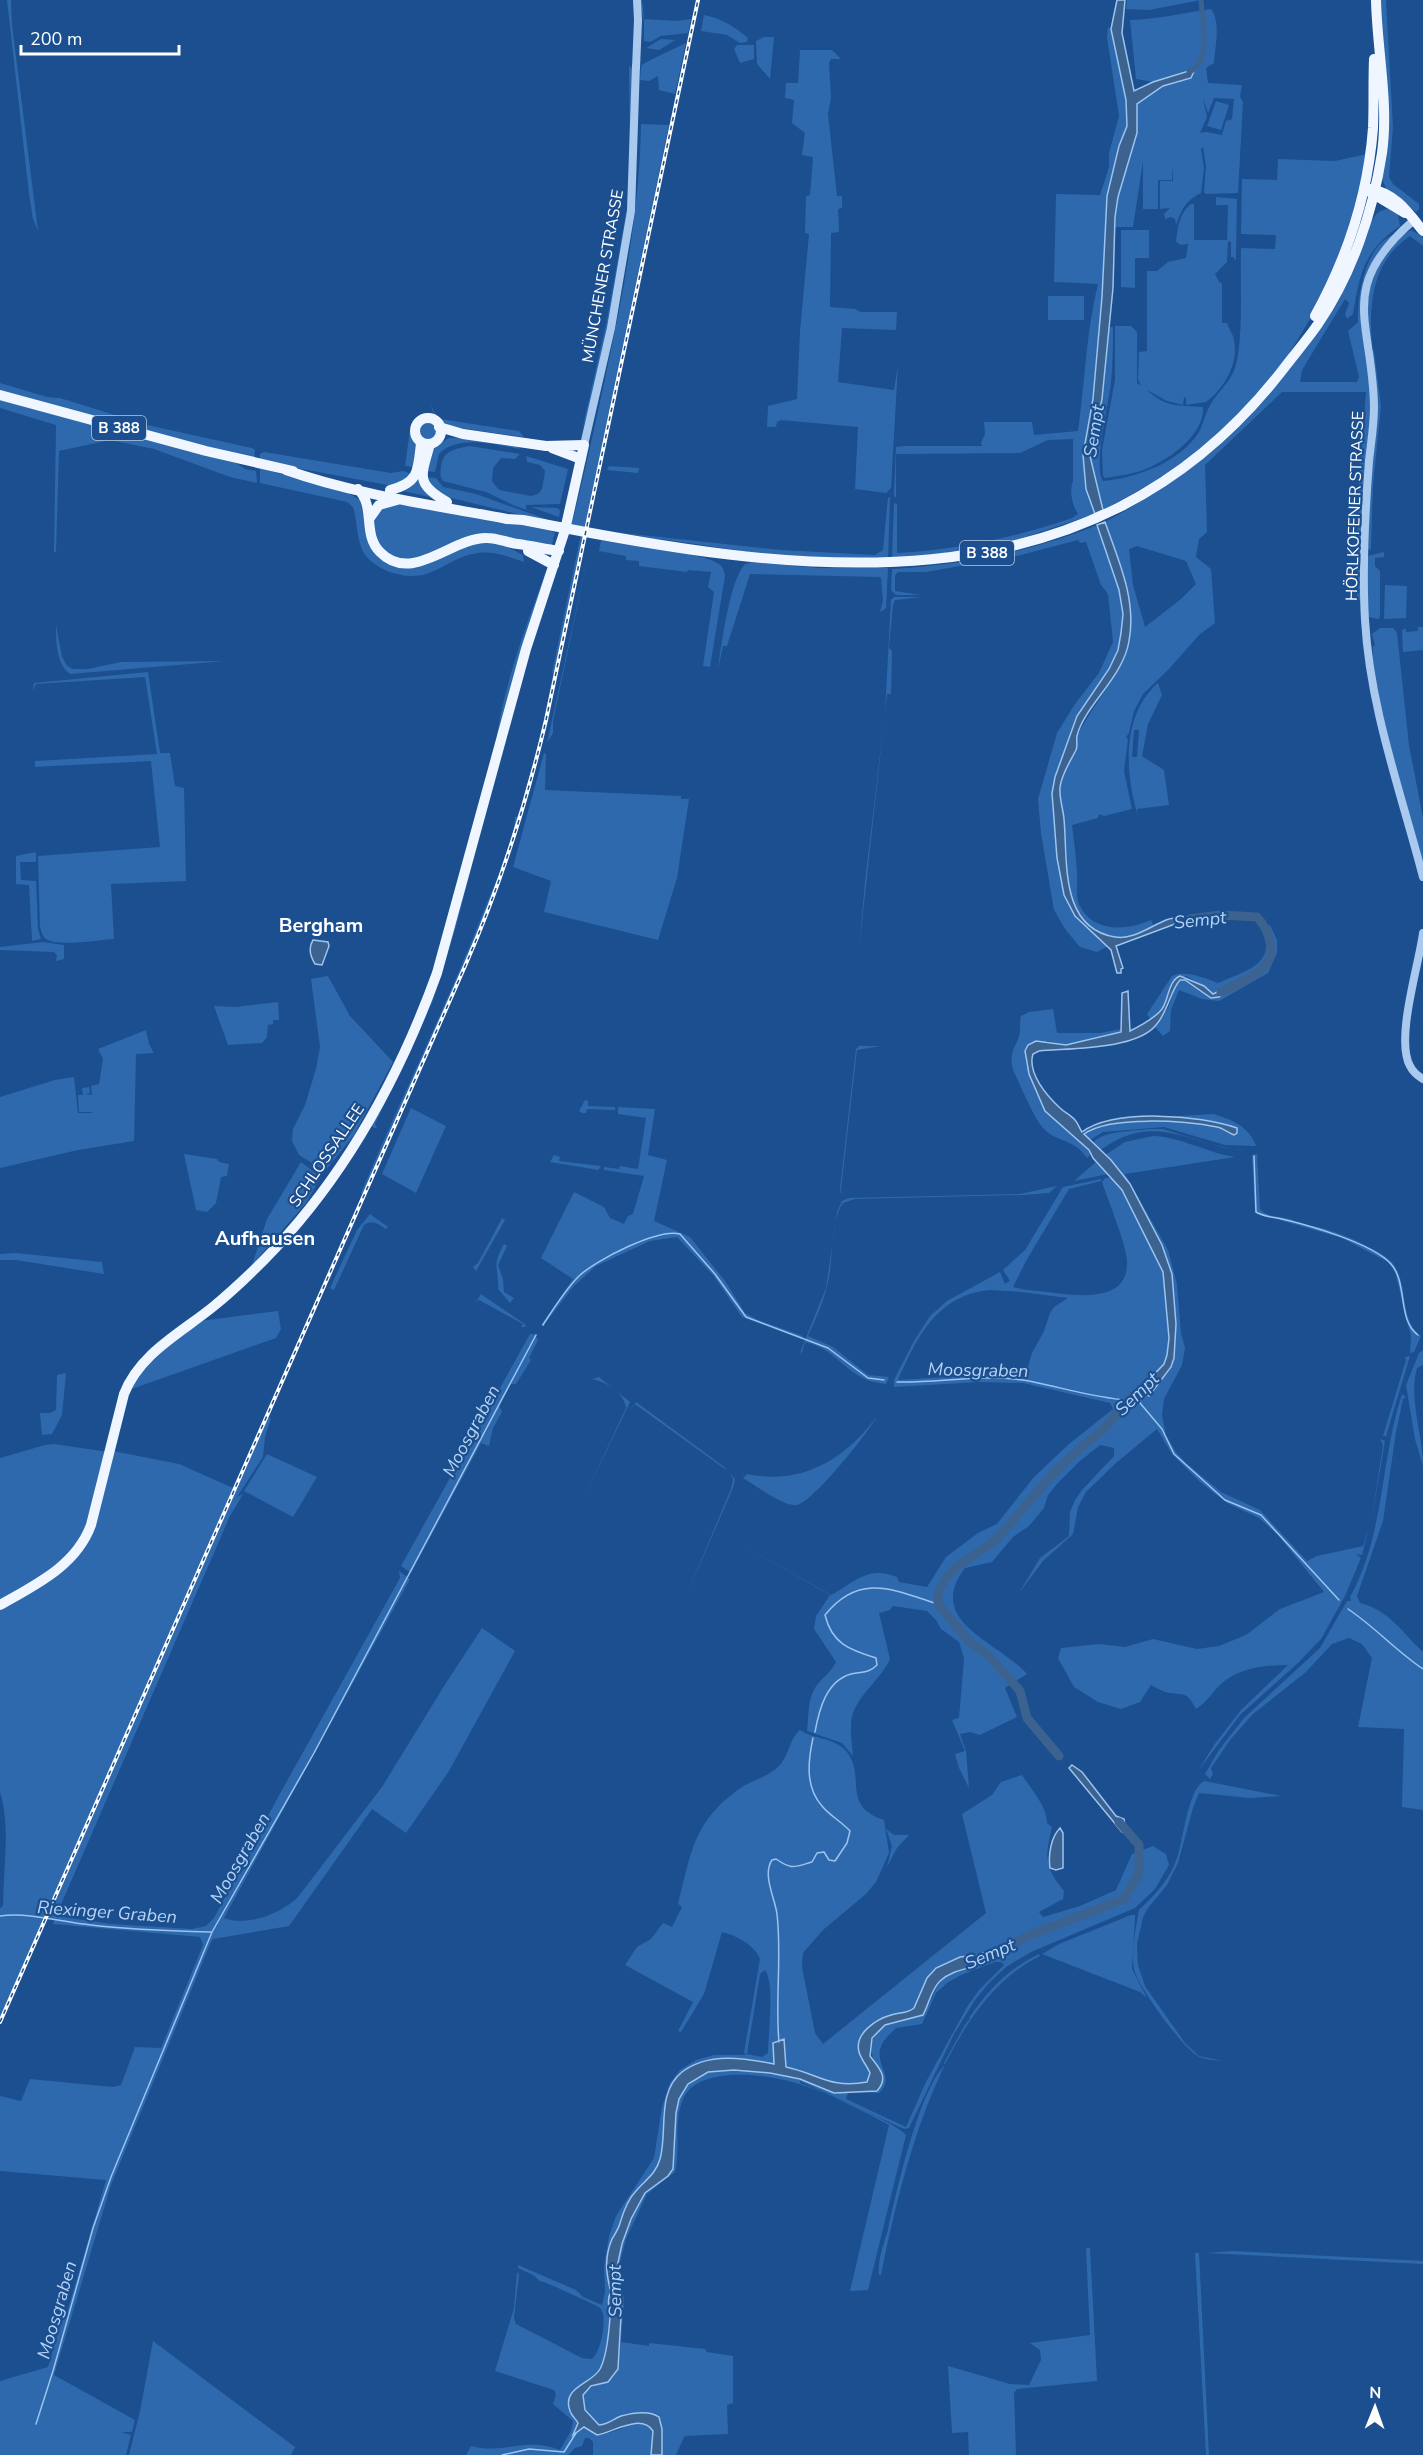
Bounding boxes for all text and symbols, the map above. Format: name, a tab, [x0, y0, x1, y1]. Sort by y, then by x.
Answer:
scale bar	[21, 18, 178, 56]
text: 200 m	[30, 27, 82, 51]
street label: MÜNCHENER STRASSE	[577, 188, 629, 365]
water label: Sempt	[1078, 402, 1110, 459]
street label: HÖRLKOFENER STRASSE	[1341, 411, 1369, 601]
road number: B 388	[92, 416, 146, 440]
road number: B 388	[960, 541, 1014, 565]
water label: Sempt	[1173, 905, 1228, 935]
district label: Bergham	[279, 912, 363, 939]
street label: SCHLOSSALLEE	[284, 1099, 370, 1212]
district label: Aufhausen	[215, 1225, 315, 1252]
water label: Moosgraben	[927, 1357, 1029, 1383]
water label: Sempt	[1110, 1367, 1165, 1421]
water label: Moosgraben	[437, 1381, 505, 1481]
water label: Moosgraben	[204, 1808, 276, 1908]
water label: Riexinger Graben	[36, 1895, 178, 1929]
water label: Sempt	[961, 1932, 1020, 1975]
water label: Moosgraben	[32, 2258, 82, 2362]
water label: Sempt	[603, 2264, 627, 2318]
north arrow	[1345, 2377, 1405, 2437]
text: N	[1369, 2382, 1381, 2404]

